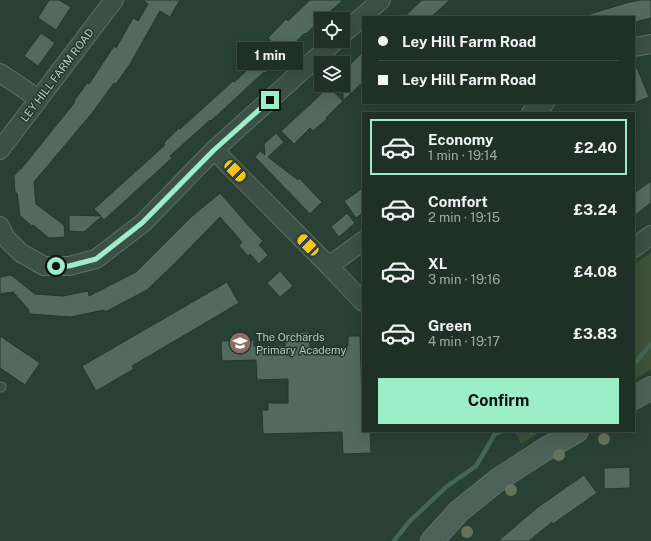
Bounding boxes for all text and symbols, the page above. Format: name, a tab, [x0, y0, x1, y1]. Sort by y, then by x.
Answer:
map controls	[314, 12, 350, 92]
button: locate	[314, 12, 350, 48]
street label: LEY HILL FARM ROAD	[18, 26, 96, 124]
text: Ley Hill Farm Road	[402, 33, 536, 50]
callout: 1 min	[237, 42, 303, 70]
text: 1 min	[254, 48, 286, 63]
button: layers	[314, 56, 350, 92]
text: Ley Hill Farm Road	[402, 71, 536, 88]
route end	[261, 91, 279, 109]
icon: car	[380, 129, 416, 165]
text: Economy	[428, 131, 493, 148]
text: £2.40	[574, 139, 617, 156]
text: 1 min · 19:14	[428, 148, 498, 163]
car	[222, 158, 248, 184]
icon: car	[380, 191, 416, 227]
text: Comfort	[428, 193, 488, 210]
text: £3.24	[574, 201, 617, 218]
text: 2 min · 19:15	[428, 210, 500, 225]
car	[295, 232, 321, 258]
icon: car	[380, 253, 416, 289]
text: XL	[428, 255, 447, 272]
route start	[47, 257, 65, 275]
text: £4.08	[574, 263, 617, 280]
text: 3 min · 19:16	[428, 272, 500, 287]
icon: car	[380, 315, 416, 351]
text: Green	[428, 317, 472, 334]
text: £3.83	[573, 325, 617, 342]
school or university icon: The Orchards Primary Academy	[227, 330, 253, 356]
place label: The Orchards Primary Academy	[256, 331, 346, 356]
text: 4 min · 19:17	[428, 334, 500, 349]
button: Confirm	[378, 378, 619, 424]

